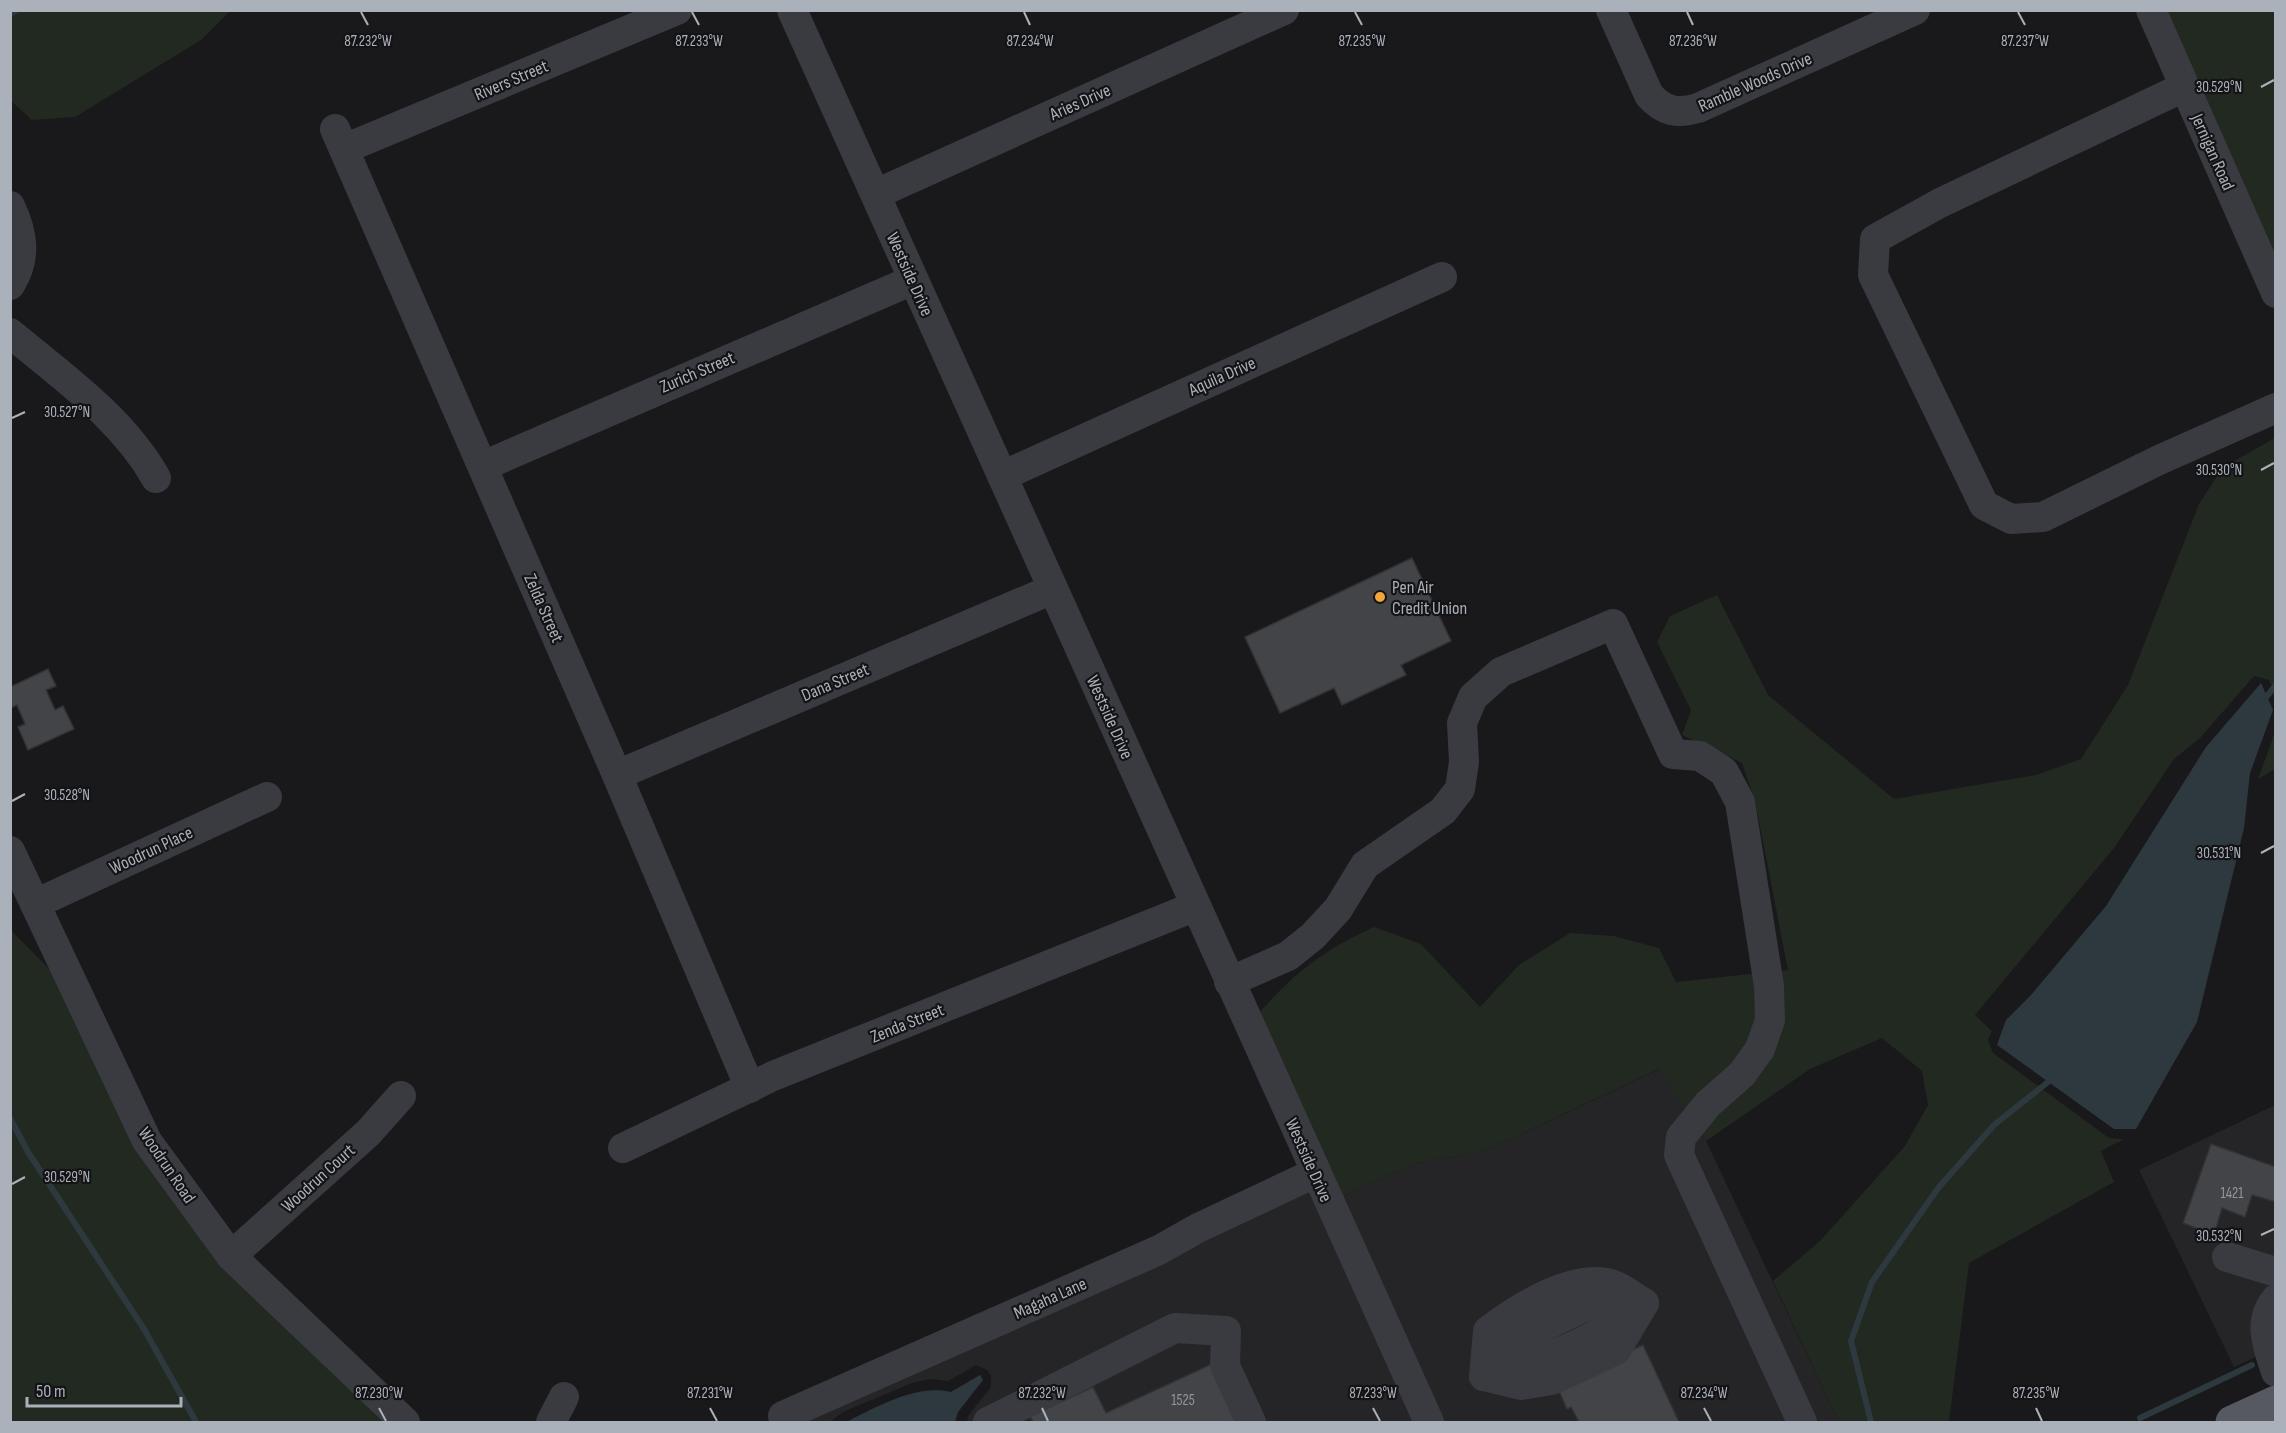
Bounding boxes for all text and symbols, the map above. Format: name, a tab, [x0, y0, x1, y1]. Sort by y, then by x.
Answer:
text: 87.232°W	[344, 32, 392, 51]
text: 87.233°W	[675, 32, 723, 51]
text: 87.234°W	[1007, 32, 1054, 51]
text: 87.235°W	[1338, 32, 1386, 51]
text: 87.236°W	[1669, 32, 1717, 51]
text: 87.237°W	[2001, 32, 2049, 51]
street label: Ramble Woods Drive	[1695, 48, 1815, 117]
street label: Rivers Street	[471, 55, 552, 105]
text: 30.529°N	[2196, 78, 2242, 97]
street label: Aries Drive	[1046, 80, 1114, 126]
street label: Jernigan Road	[2186, 110, 2239, 194]
street label: Westside Drive	[882, 229, 937, 319]
street label: Zurich Street	[657, 347, 738, 398]
street label: Aquila Drive	[1185, 352, 1259, 401]
text: 30.527°N	[44, 403, 90, 422]
text: 30.530°N	[2196, 461, 2242, 480]
street label: Zelda Street	[519, 571, 568, 646]
place label: Pen Air Credit Union	[1392, 577, 1467, 619]
marker: Pen Air Credit Union	[1373, 590, 1387, 604]
street label: Dana Street	[798, 659, 873, 706]
street label: Westside Drive	[1082, 672, 1137, 762]
text: 30.528°N	[44, 786, 90, 805]
street label: Woodrun Place	[106, 822, 196, 879]
text: 30.531°N	[2197, 844, 2241, 863]
street label: Zenda Street	[867, 999, 947, 1048]
street label: Westside Drive	[1281, 1115, 1336, 1205]
street label: Woodrun Road	[134, 1123, 200, 1207]
street label: Woodrun Court	[277, 1140, 360, 1217]
text: 30.529°N	[44, 1168, 90, 1187]
house number: 1421	[2220, 1184, 2244, 1203]
text: 30.532°N	[2196, 1227, 2242, 1246]
street label: Magaha Lane	[1011, 1273, 1090, 1324]
scale bar	[27, 1370, 182, 1408]
text: 50 m	[36, 1381, 66, 1402]
text: 87.230°W	[355, 1384, 403, 1403]
text: 87.231°W	[687, 1384, 733, 1403]
text: 87.232°W	[1018, 1384, 1066, 1403]
text: 87.233°W	[1349, 1384, 1397, 1403]
text: 87.234°W	[1681, 1384, 1728, 1403]
text: 87.235°W	[2012, 1384, 2060, 1403]
house number: 1525	[1171, 1391, 1195, 1410]

